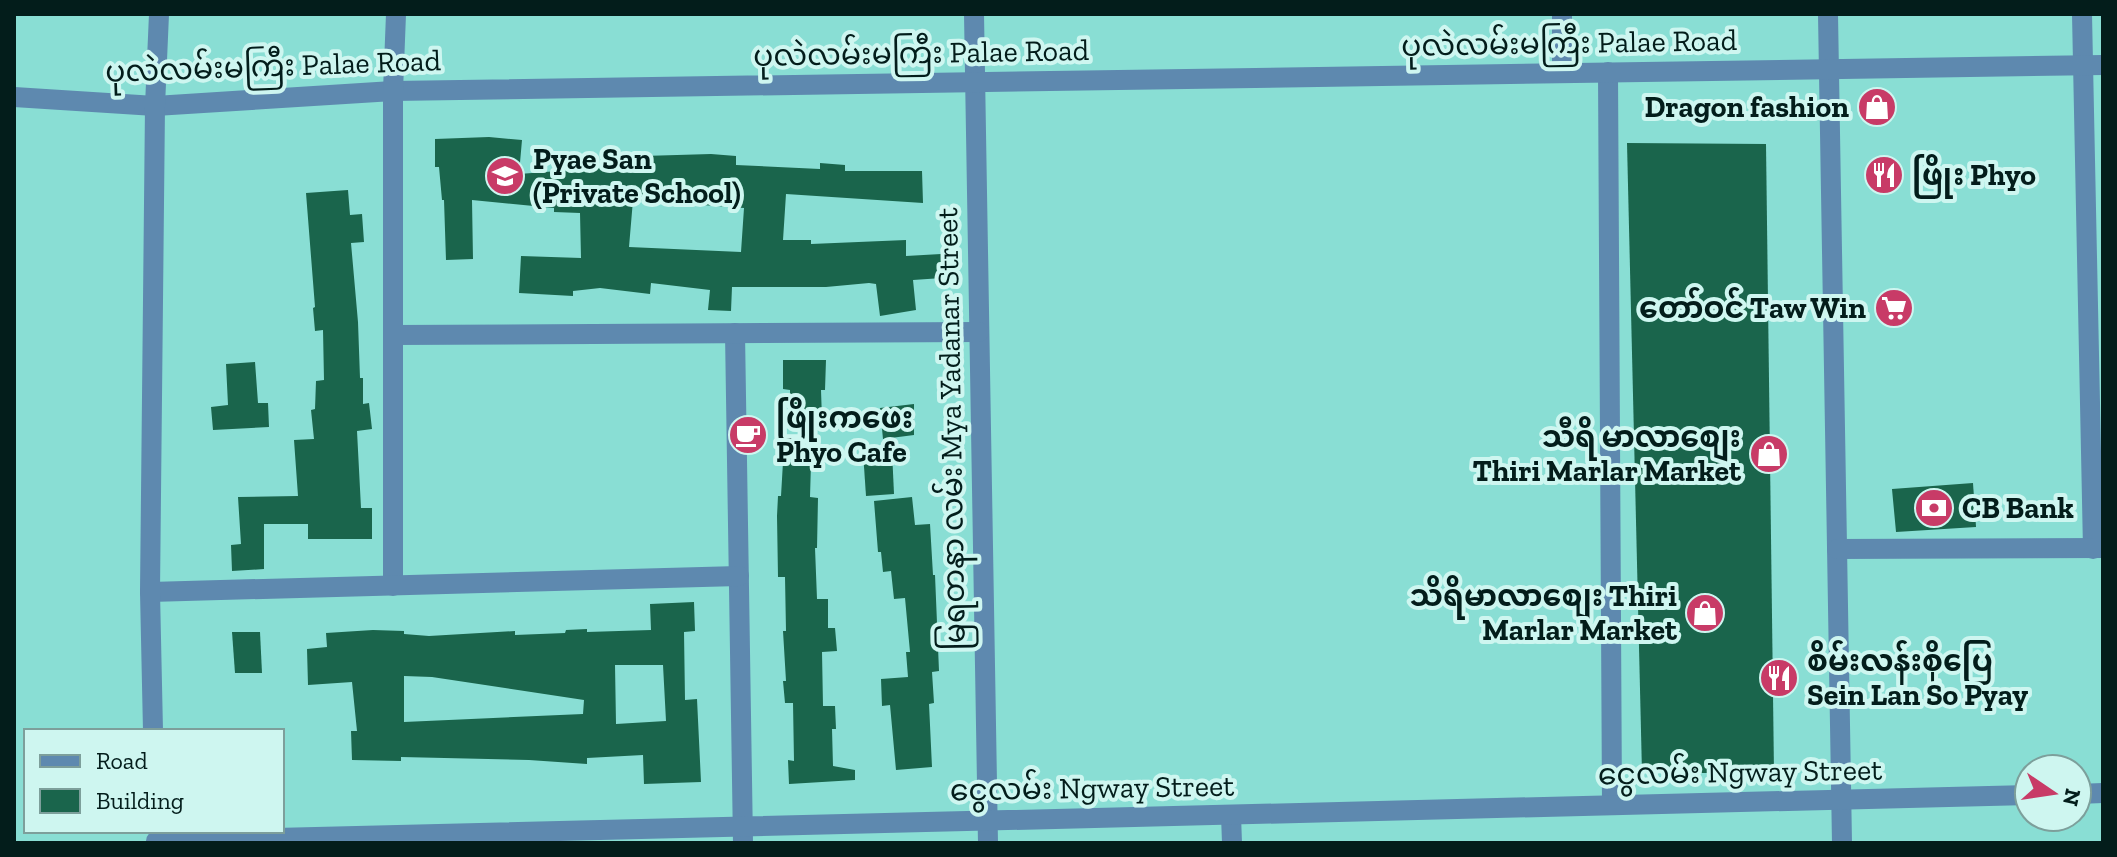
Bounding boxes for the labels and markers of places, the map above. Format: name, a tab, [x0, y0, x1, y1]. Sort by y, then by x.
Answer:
shop icon: Dragon fashion	[1856, 86, 1898, 128]
place label: Dragon fashion	[1644, 89, 1849, 125]
place label: Pyae San (Private School)	[533, 141, 741, 211]
restaurant icon: ဖြိုး Phyo	[1863, 154, 1905, 196]
place label: ဖြိုး Phyo	[1912, 154, 2036, 199]
school or university icon: Pyae San (Private School)	[484, 155, 526, 197]
place label: တော်ဝင် Taw Win	[1639, 287, 1866, 326]
supermarket icon: တော်ဝင် Taw Win	[1873, 287, 1915, 329]
place label: ဖြိုးကဖေး Phyo Cafe	[776, 397, 913, 470]
cafe icon: ဖြိုးကဖေး Phyo Cafe	[727, 414, 769, 456]
place label: သီရိ မာလာစျေး Thiri Marlar Market	[1472, 416, 1742, 489]
shop icon: သီရိ မာလာစျေး Thiri Marlar Market	[1748, 433, 1790, 475]
bank icon: CB Bank	[1913, 487, 1955, 529]
place label: CB Bank	[1962, 490, 2074, 526]
place label: သိရိမာလာစျေး Thiri Marlar Market	[1410, 575, 1678, 648]
shop icon: သိရိမာလာစျေး Thiri Marlar Market	[1684, 592, 1726, 634]
place label: စိမ်းလန်းစိုပြေ Sein Lan So Pyay	[1807, 640, 2028, 713]
restaurant icon: စိမ်းလန်းစိုပြေ Sein Lan So Pyay	[1758, 657, 1800, 699]

